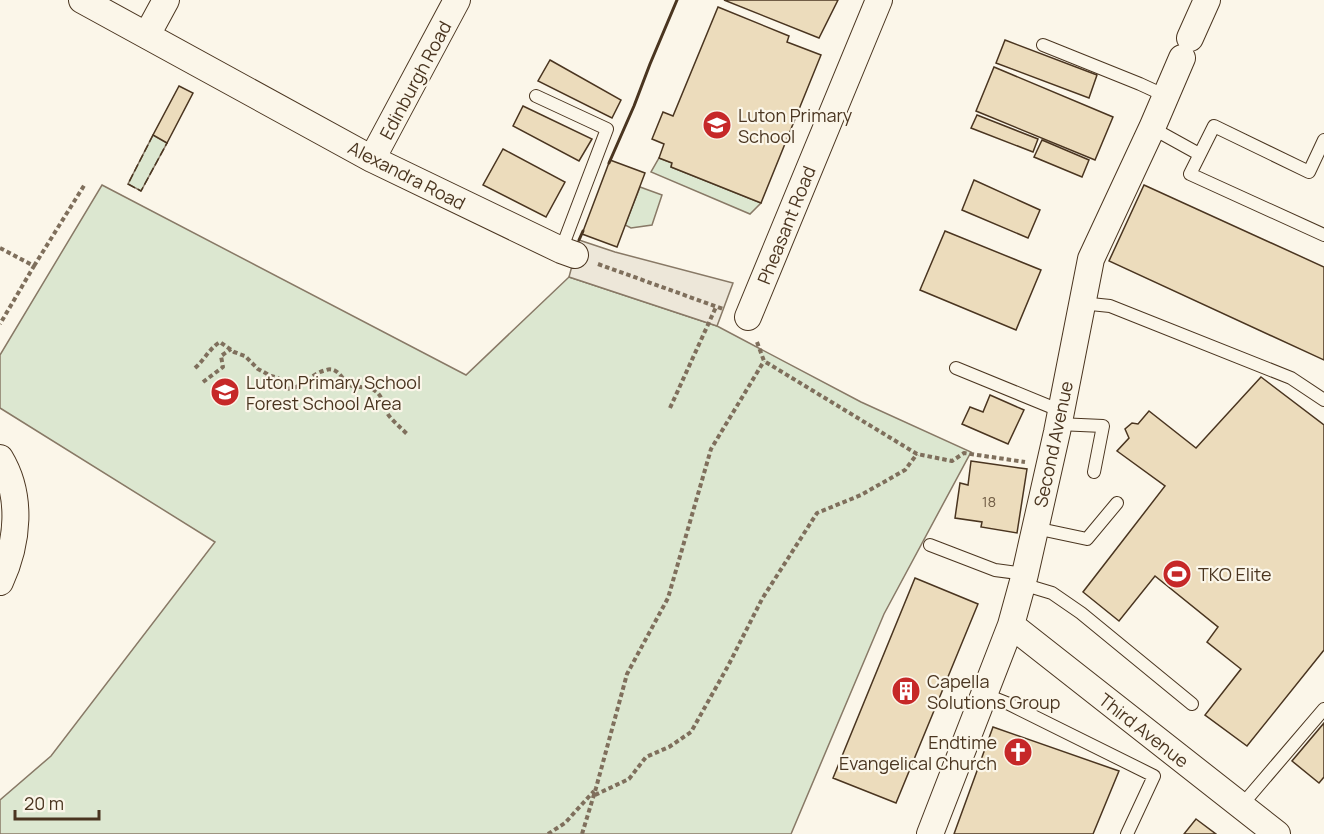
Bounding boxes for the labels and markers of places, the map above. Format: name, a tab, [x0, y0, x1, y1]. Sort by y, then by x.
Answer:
place label: Luton Primary School	[738, 103, 853, 148]
school or university icon: Luton Primary School	[701, 109, 733, 141]
place label: Luton Primary School Forest School Area	[246, 370, 421, 415]
school or university icon: Luton Primary School Forest School Area	[209, 376, 241, 408]
sports icon: TKO Elite	[1161, 558, 1193, 590]
place label: TKO Elite	[1198, 562, 1271, 586]
place label: Capella Solutions Group	[927, 669, 1060, 714]
building icon: Capella Solutions Group	[890, 675, 922, 707]
place label: Endtime Evangelical Church	[839, 730, 997, 775]
church icon: Endtime Evangelical Church	[1002, 736, 1034, 768]

